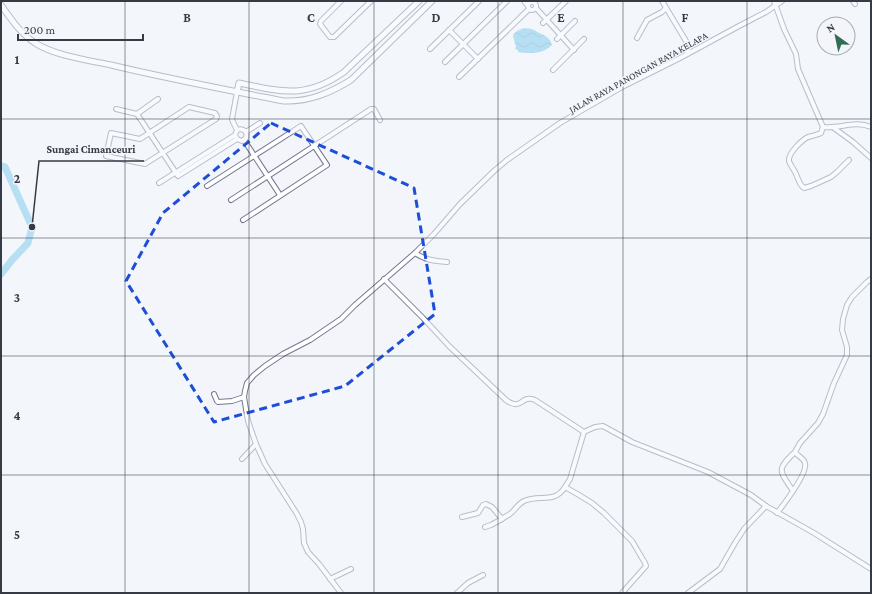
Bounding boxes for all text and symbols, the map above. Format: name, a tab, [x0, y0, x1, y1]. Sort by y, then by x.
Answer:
text: B	[183, 10, 191, 25]
text: C	[307, 10, 315, 25]
text: D	[432, 10, 441, 25]
text: E	[557, 10, 565, 25]
text: F	[682, 10, 689, 25]
scale bar	[18, 16, 143, 42]
north arrow	[816, 16, 856, 56]
text: N	[824, 20, 837, 35]
text: 200 m	[24, 23, 56, 37]
street label: JALAN RAYA PANONGAN RAYA KELAPA	[566, 30, 710, 116]
text: 1	[15, 52, 20, 67]
callout: Sungai Cimanceuri	[39, 138, 144, 161]
text: Sungai Cimanceuri	[47, 143, 136, 155]
text: 2	[14, 171, 21, 186]
text: 3	[14, 290, 20, 305]
text: 4	[13, 408, 21, 423]
text: 5	[14, 527, 20, 542]

